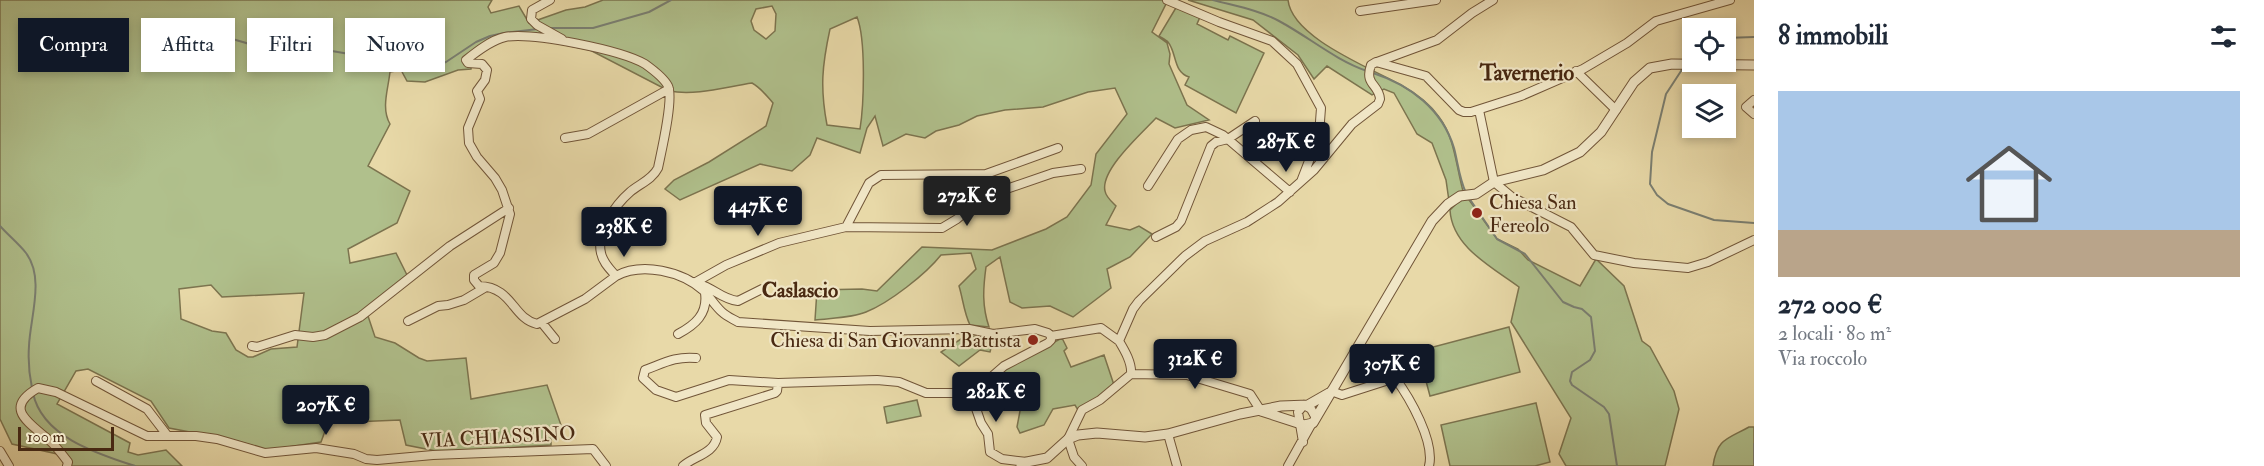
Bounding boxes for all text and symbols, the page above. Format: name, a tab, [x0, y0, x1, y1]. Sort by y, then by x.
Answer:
chip: Compra	[18, 18, 129, 72]
chip: Affitta	[141, 18, 235, 72]
chip: Filtri	[247, 18, 333, 72]
chip: Nuovo	[345, 18, 445, 72]
map controls	[1682, 18, 1736, 138]
button: locate	[1682, 18, 1736, 72]
text: 8 immobili	[1778, 20, 1889, 52]
icon: filters	[2207, 20, 2240, 53]
district label: Tavernerio	[1479, 59, 1575, 87]
button: layers	[1682, 84, 1736, 138]
pin: 287K €	[1237, 122, 1335, 173]
text: 287K €	[1257, 129, 1315, 154]
icon: home	[1955, 130, 2063, 238]
pin: 272K €	[918, 176, 1016, 227]
text: 272K €	[937, 183, 997, 208]
pin: 447K €	[709, 186, 807, 237]
place label: Chiesa San Fereolo	[1489, 190, 1577, 238]
text: 447K €	[728, 193, 788, 218]
marker: Chiesa San Fereolo	[1470, 206, 1484, 220]
pin: 238K €	[575, 207, 673, 258]
text: 238K €	[595, 214, 653, 239]
district label: Caslascio	[762, 277, 838, 304]
text: 272 000 €	[1778, 289, 1882, 321]
text: 2 locali · 80 m²	[1778, 321, 1891, 346]
place label: Chiesa di San Giovanni Battista	[770, 328, 1022, 353]
marker: Chiesa di San Giovanni Battista	[1026, 333, 1040, 347]
pin: 312K €	[1146, 339, 1244, 390]
pin: 307K €	[1343, 344, 1441, 395]
text: 312K €	[1168, 346, 1222, 371]
text: Via roccolo	[1778, 346, 1867, 371]
text: 307K €	[1363, 351, 1421, 376]
pin: 282K €	[947, 372, 1045, 423]
text: 282K €	[966, 379, 1026, 404]
pin: 207K €	[277, 385, 375, 436]
text: 207K €	[296, 392, 356, 417]
street label: VIA CHIASSINO	[420, 420, 576, 454]
scale bar	[18, 424, 114, 452]
text: 100 m	[27, 427, 65, 447]

